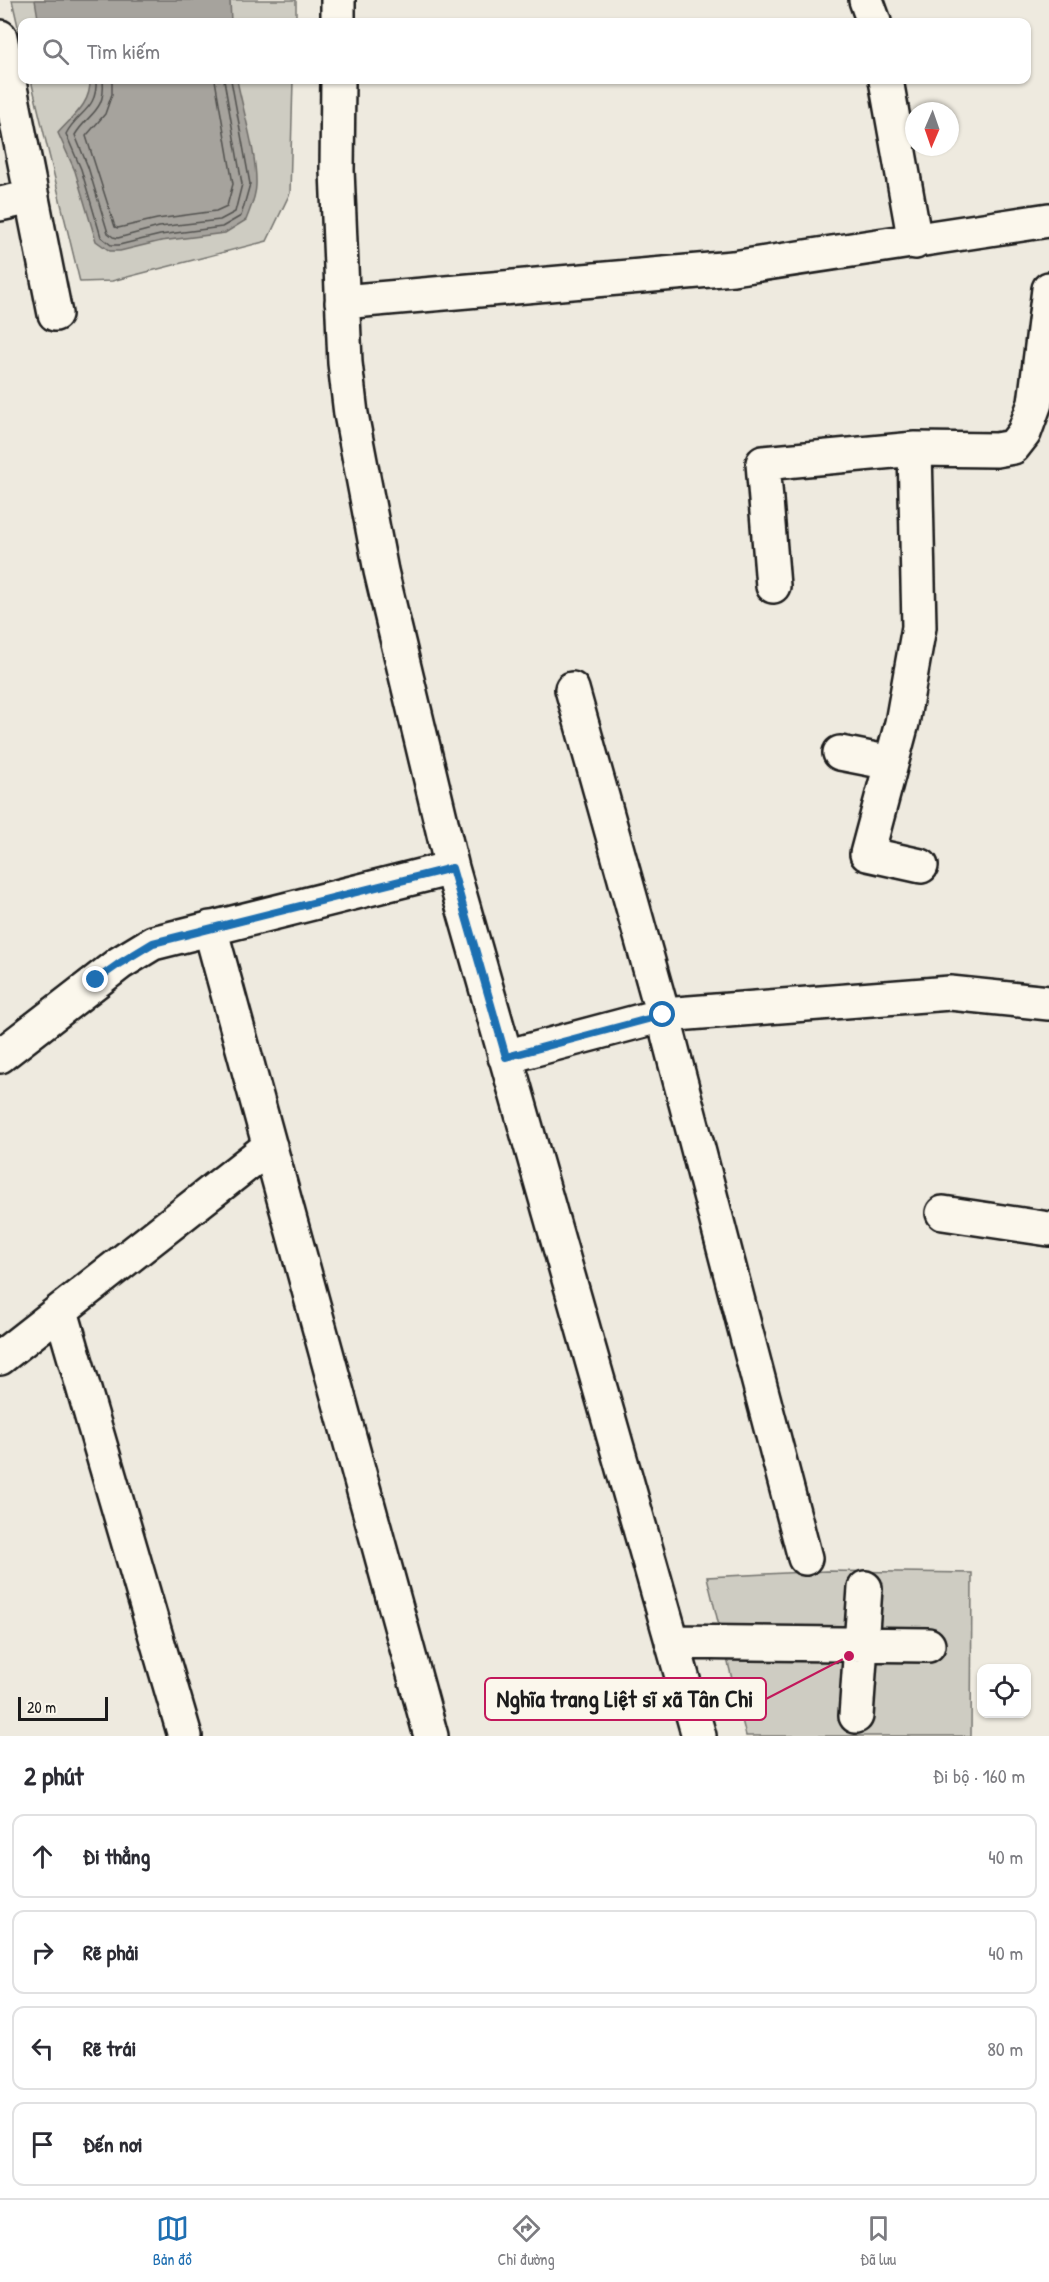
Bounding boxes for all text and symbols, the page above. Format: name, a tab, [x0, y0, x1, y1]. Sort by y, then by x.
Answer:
search box	[18, 18, 1031, 84]
icon: search	[39, 35, 72, 68]
text: Tìm kiếm	[87, 36, 160, 66]
north arrow	[905, 102, 959, 156]
route end	[82, 966, 108, 992]
route start	[649, 1001, 675, 1027]
map controls	[977, 1664, 1031, 1718]
button: locate	[977, 1664, 1031, 1718]
callout: Nghĩa trang Liệt sĩ xã Tân Chi	[485, 1678, 766, 1720]
text: Nghĩa trang Liệt sĩ xã Tân Chi	[497, 1682, 753, 1715]
scale bar	[18, 1694, 108, 1722]
text: 20 m	[27, 1696, 56, 1718]
text: 2 phút	[24, 1758, 84, 1793]
text: Đi bộ · 160 m	[933, 1762, 1025, 1789]
icon: ahead	[26, 1840, 59, 1873]
text: Đi thẳng	[83, 1841, 150, 1871]
text: 40 m	[988, 1843, 1023, 1870]
icon: right	[26, 1936, 59, 1969]
text: Rẽ phải	[83, 1937, 139, 1967]
text: 40 m	[988, 1939, 1023, 1966]
icon: left	[26, 2032, 59, 2065]
text: Rẽ trái	[83, 2033, 136, 2063]
text: 80 m	[987, 2035, 1023, 2062]
icon: arrive	[26, 2128, 59, 2161]
text: Đến nơi	[83, 2129, 143, 2159]
tab: Bản đồ	[153, 2212, 192, 2270]
tab: Chỉ đường	[497, 2212, 555, 2270]
tab: Đã lưu	[860, 2212, 896, 2270]

